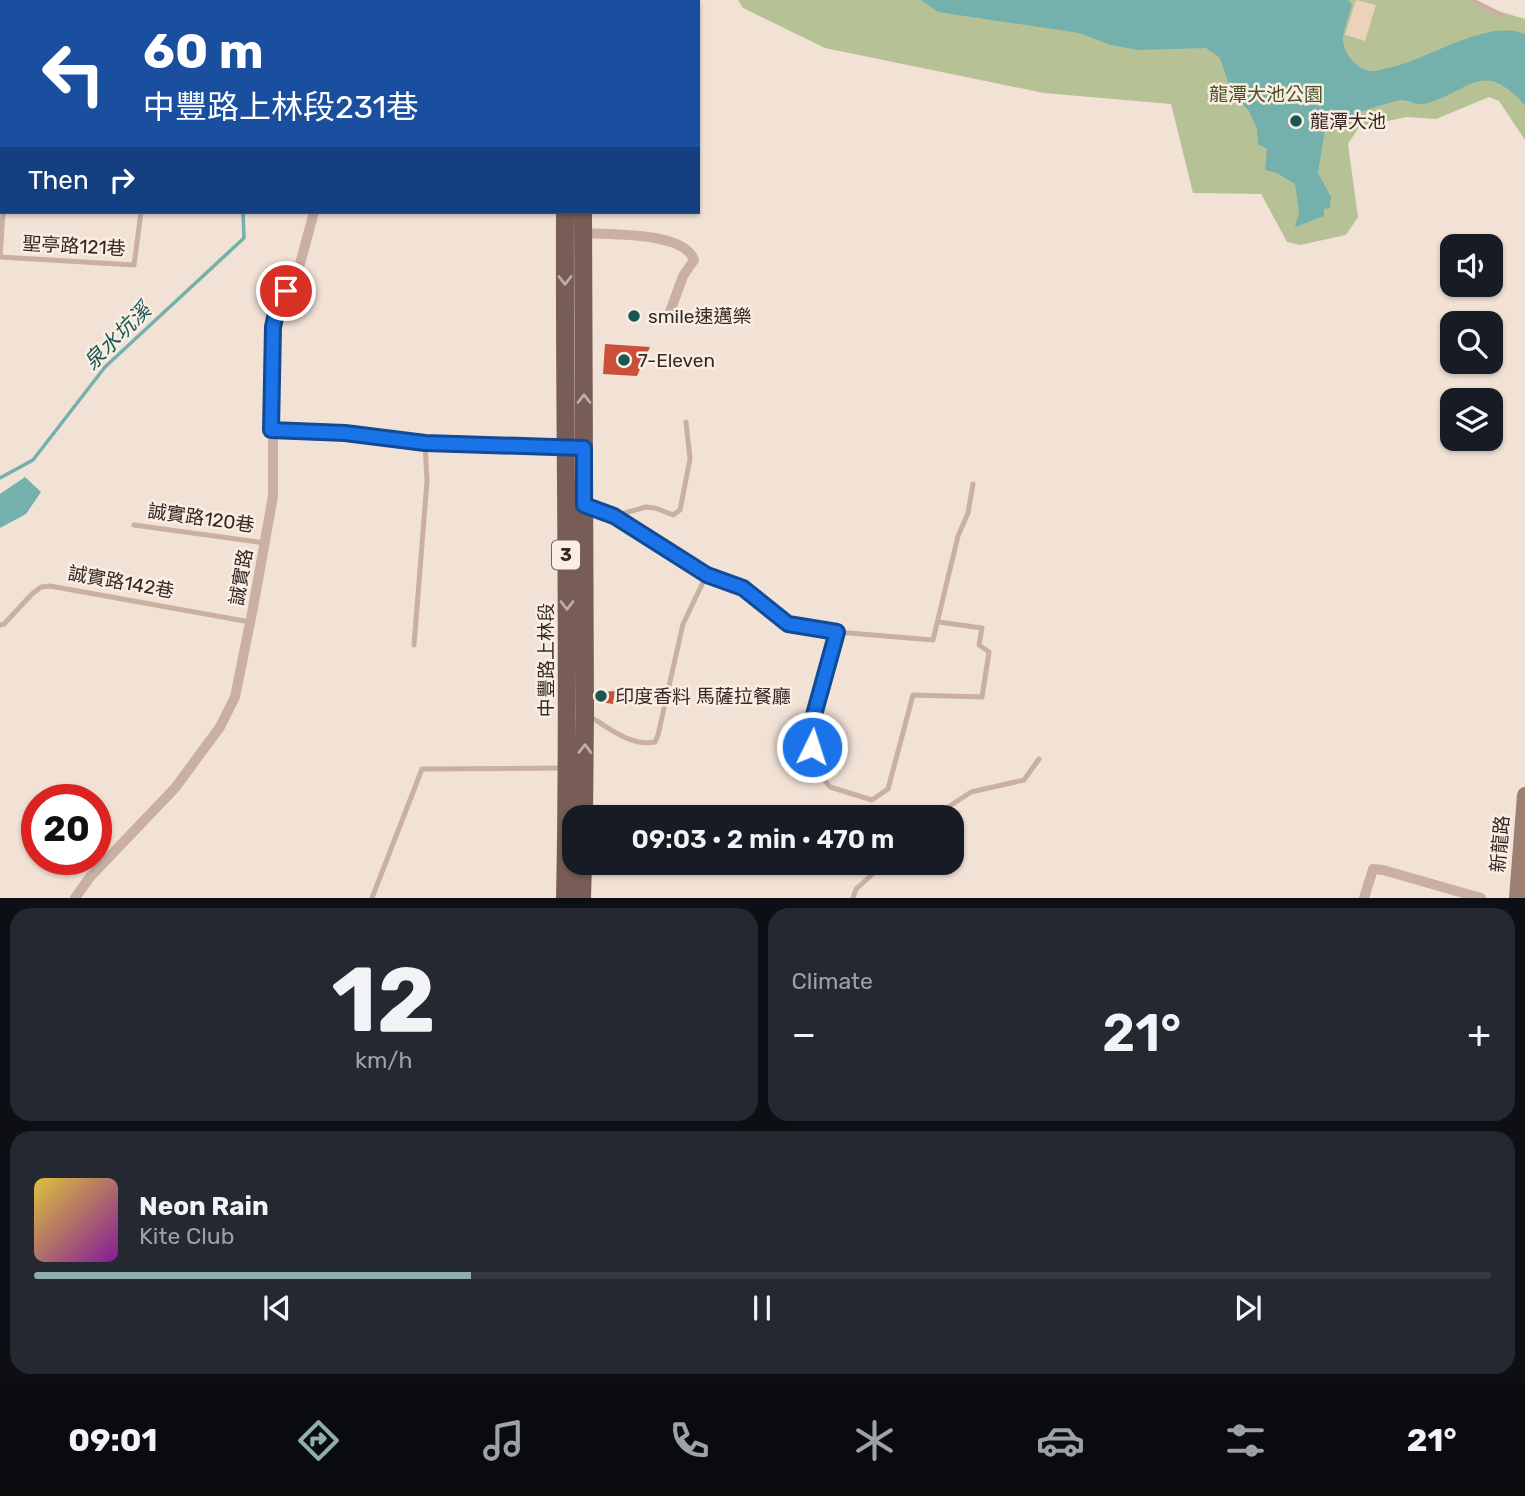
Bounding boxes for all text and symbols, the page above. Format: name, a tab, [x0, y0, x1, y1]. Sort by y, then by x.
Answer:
text: 60 m	[143, 22, 264, 80]
icon: left	[28, 28, 119, 119]
park label: 龍潭大池公園	[1209, 83, 1323, 106]
text: 中豐路上林段231巷	[143, 88, 418, 126]
place label: 龍潭大池	[1310, 110, 1386, 133]
marker: 龍潭大池	[1288, 113, 1304, 129]
icon: right	[103, 161, 141, 199]
text: Then	[28, 165, 89, 196]
street label: 聖亭路121巷	[22, 232, 126, 260]
map controls	[1440, 234, 1503, 451]
button: sound	[1440, 234, 1503, 297]
pin	[256, 261, 316, 321]
icon: arrive	[267, 272, 305, 310]
one-way arrow	[557, 275, 573, 286]
water label: 泉水坑溪	[78, 295, 158, 375]
place label: smile速邁樂	[648, 305, 751, 328]
marker: smile速邁樂	[626, 308, 642, 324]
button: search	[1440, 311, 1503, 374]
place label: 7-Eleven	[638, 349, 715, 372]
marker: 7-Eleven	[616, 352, 632, 368]
button: layers	[1440, 388, 1503, 451]
one-way arrow	[576, 393, 592, 404]
street label: 誠實路120巷	[146, 499, 256, 537]
road number: 3	[552, 540, 580, 570]
street label: 誠實路	[225, 547, 257, 607]
street label: 誠實路142巷	[66, 561, 176, 603]
one-way arrow	[559, 601, 575, 611]
street label: 中豐路上林段	[535, 603, 558, 717]
place label: 印度香料 馬薩拉餐廳	[615, 685, 791, 708]
marker: 印度香料 馬薩拉餐廳	[593, 688, 609, 704]
position arrow	[775, 710, 849, 784]
one-way arrow	[577, 743, 593, 754]
speed limit sign: 20	[21, 784, 112, 875]
street label: 新龍路	[1486, 815, 1514, 873]
text: 09:03 · 2 min · 470 m	[632, 824, 894, 855]
text: 12	[332, 946, 436, 1054]
text: Climate	[792, 967, 873, 995]
text: 21°	[1102, 1002, 1181, 1064]
text: −	[792, 1011, 816, 1057]
text: +	[1467, 1011, 1491, 1057]
text: km/h	[355, 1046, 412, 1074]
text: Neon Rain	[139, 1191, 269, 1222]
text: Kite Club	[139, 1222, 234, 1250]
icon: previous	[258, 1289, 296, 1327]
icon: pause	[743, 1289, 781, 1327]
icon: next	[1229, 1289, 1267, 1327]
icon: directions	[294, 1416, 343, 1465]
icon: music	[479, 1416, 528, 1465]
icon: phone	[665, 1416, 714, 1465]
icon: climate	[850, 1416, 899, 1465]
icon: car	[1036, 1416, 1085, 1465]
icon: filters	[1221, 1416, 1270, 1465]
text: 09:01	[68, 1421, 158, 1459]
text: 21°	[1407, 1421, 1457, 1459]

